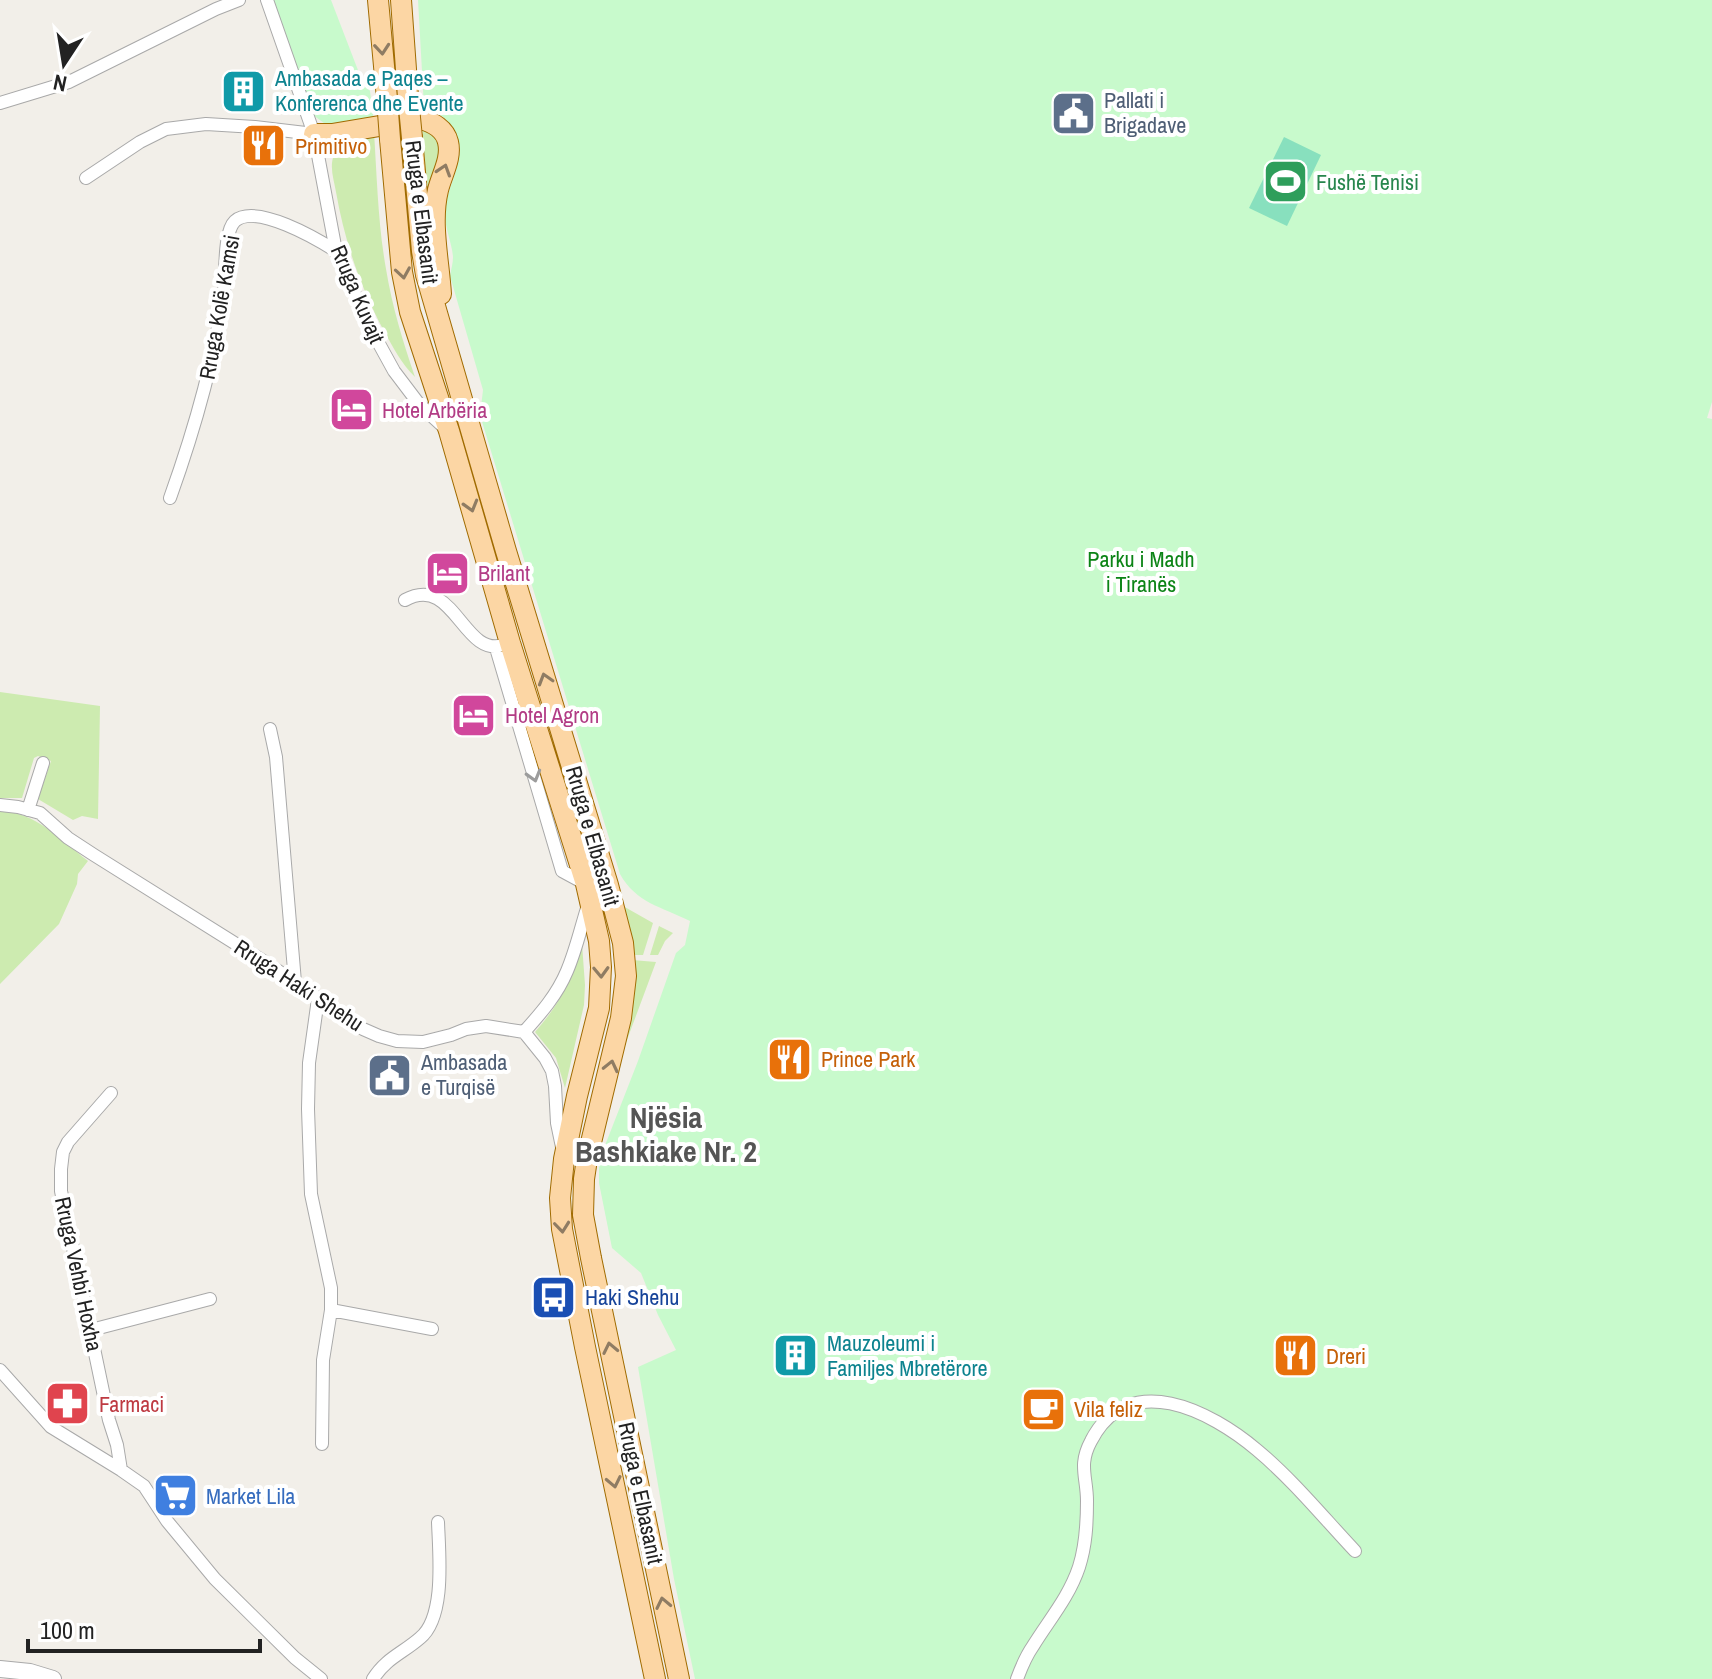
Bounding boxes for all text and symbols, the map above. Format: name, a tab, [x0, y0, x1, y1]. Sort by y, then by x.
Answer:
north arrow	[24, 24, 104, 104]
one-way arrow	[374, 43, 391, 56]
place label: Ambasada e Paqes – Konferenca dhe Evente	[274, 63, 464, 118]
building icon: Ambasada e Paqes – Konferenca dhe Evente	[220, 67, 268, 115]
text: N	[50, 68, 69, 100]
place label: Pallati i Brigadave	[1104, 85, 1186, 140]
public building icon: Pallati i Brigadave	[1049, 89, 1097, 137]
restaurant icon: Primitivo	[240, 122, 288, 170]
place label: Primitivo	[295, 131, 367, 161]
street label: Rruga e Elbasanit	[398, 138, 446, 286]
sports icon: Fushë Tenisi	[1261, 158, 1309, 206]
one-way arrow	[435, 163, 451, 177]
place label: Fushë Tenisi	[1316, 167, 1419, 197]
street label: Rruga Kolë Kamsi	[192, 232, 246, 382]
street label: Rruga Kuvajt	[324, 240, 392, 348]
one-way arrow	[394, 266, 411, 279]
hotel icon: Hotel Arbëria	[327, 386, 375, 434]
place label: Hotel Arbëria	[382, 395, 487, 425]
one-way arrow	[462, 499, 478, 513]
park label: Parku i Madh i Tiranës	[1087, 544, 1195, 599]
hotel icon: Brilant	[423, 549, 471, 597]
place label: Brilant	[478, 558, 530, 588]
one-way arrow	[538, 673, 554, 686]
hotel icon: Hotel Agron	[450, 691, 498, 739]
place label: Hotel Agron	[505, 700, 599, 730]
street label: Rruga e Elbasanit	[559, 762, 627, 910]
one-way arrow	[525, 769, 541, 783]
street label: Rruga Haki Shehu	[229, 932, 369, 1038]
one-way arrow	[592, 966, 609, 979]
restaurant icon: Prince Park	[766, 1035, 814, 1083]
place label: Prince Park	[821, 1044, 916, 1074]
place label: Ambasada e Turqisë	[420, 1047, 507, 1102]
public building icon: Ambasada e Turqisë	[366, 1051, 414, 1099]
one-way arrow	[602, 1060, 619, 1074]
district label: Njësia Bashkiake Nr. 2	[575, 1097, 757, 1171]
street label: Rruga Vehbi Hoxha	[48, 1194, 110, 1354]
one-way arrow	[554, 1221, 571, 1234]
bus stop icon: Haki Shehu	[530, 1273, 578, 1321]
place label: Haki Shehu	[585, 1282, 679, 1312]
place label: Mauzoleumi i Familjes Mbretërore	[827, 1328, 988, 1383]
building icon: Mauzoleumi i Familjes Mbretërore	[772, 1332, 820, 1380]
restaurant icon: Dreri	[1271, 1332, 1319, 1380]
place label: Dreri	[1326, 1341, 1366, 1371]
one-way arrow	[602, 1342, 619, 1355]
pharmacy icon: Farmaci	[44, 1380, 92, 1428]
cafe icon: Vila feliz	[1019, 1385, 1067, 1433]
place label: Farmaci	[99, 1389, 164, 1419]
place label: Vila feliz	[1074, 1394, 1143, 1424]
street label: Rruga e Elbasanit	[611, 1419, 671, 1567]
supermarket icon: Market Lila	[151, 1472, 199, 1520]
one-way arrow	[605, 1474, 622, 1488]
place label: Market Lila	[206, 1481, 295, 1511]
one-way arrow	[656, 1596, 673, 1609]
scale bar	[28, 1603, 260, 1653]
text: 100 m	[40, 1614, 95, 1646]

